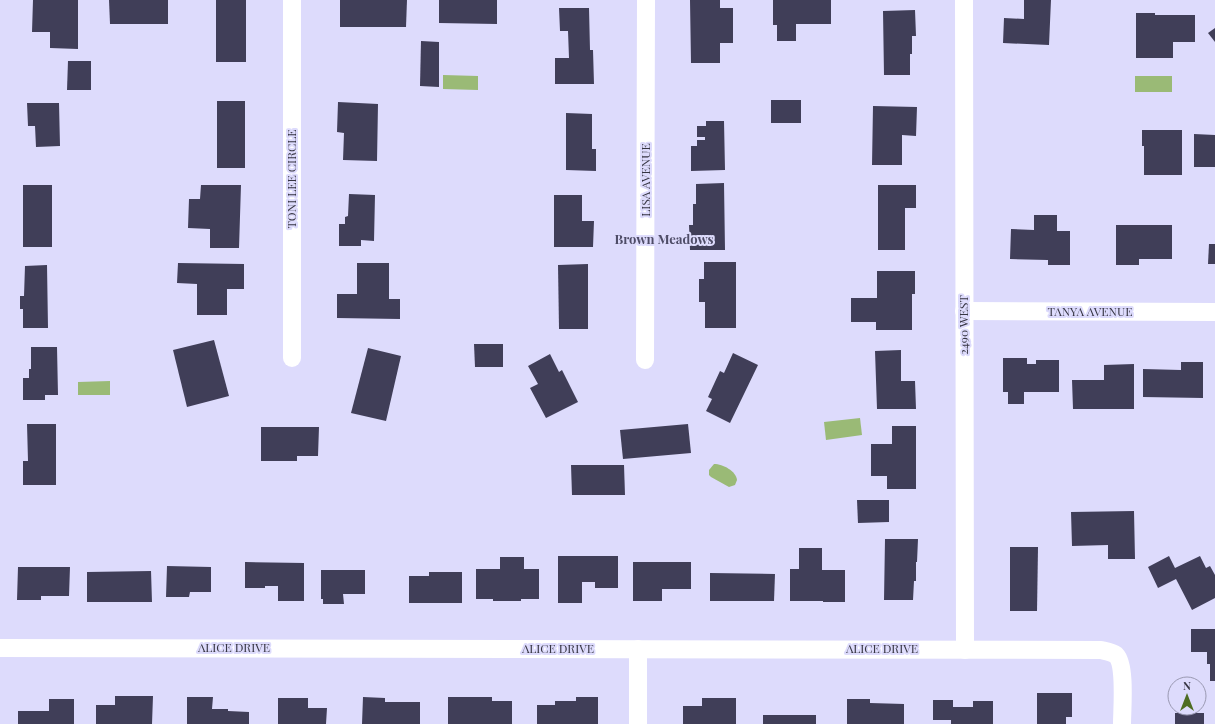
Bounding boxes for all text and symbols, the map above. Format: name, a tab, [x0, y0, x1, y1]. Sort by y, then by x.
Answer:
street label: TONI LEE CIRCLE	[283, 129, 299, 229]
street label: LISA AVENUE	[637, 143, 653, 217]
district label: Brown Meadows	[614, 230, 714, 247]
street label: 2490 WEST	[955, 295, 971, 355]
street label: TANYA AVENUE	[1047, 303, 1133, 319]
street label: ALICE DRIVE	[197, 639, 270, 655]
street label: ALICE DRIVE	[521, 640, 594, 656]
street label: ALICE DRIVE	[845, 640, 918, 656]
north arrow	[1167, 676, 1207, 716]
text: N	[1183, 678, 1191, 693]

